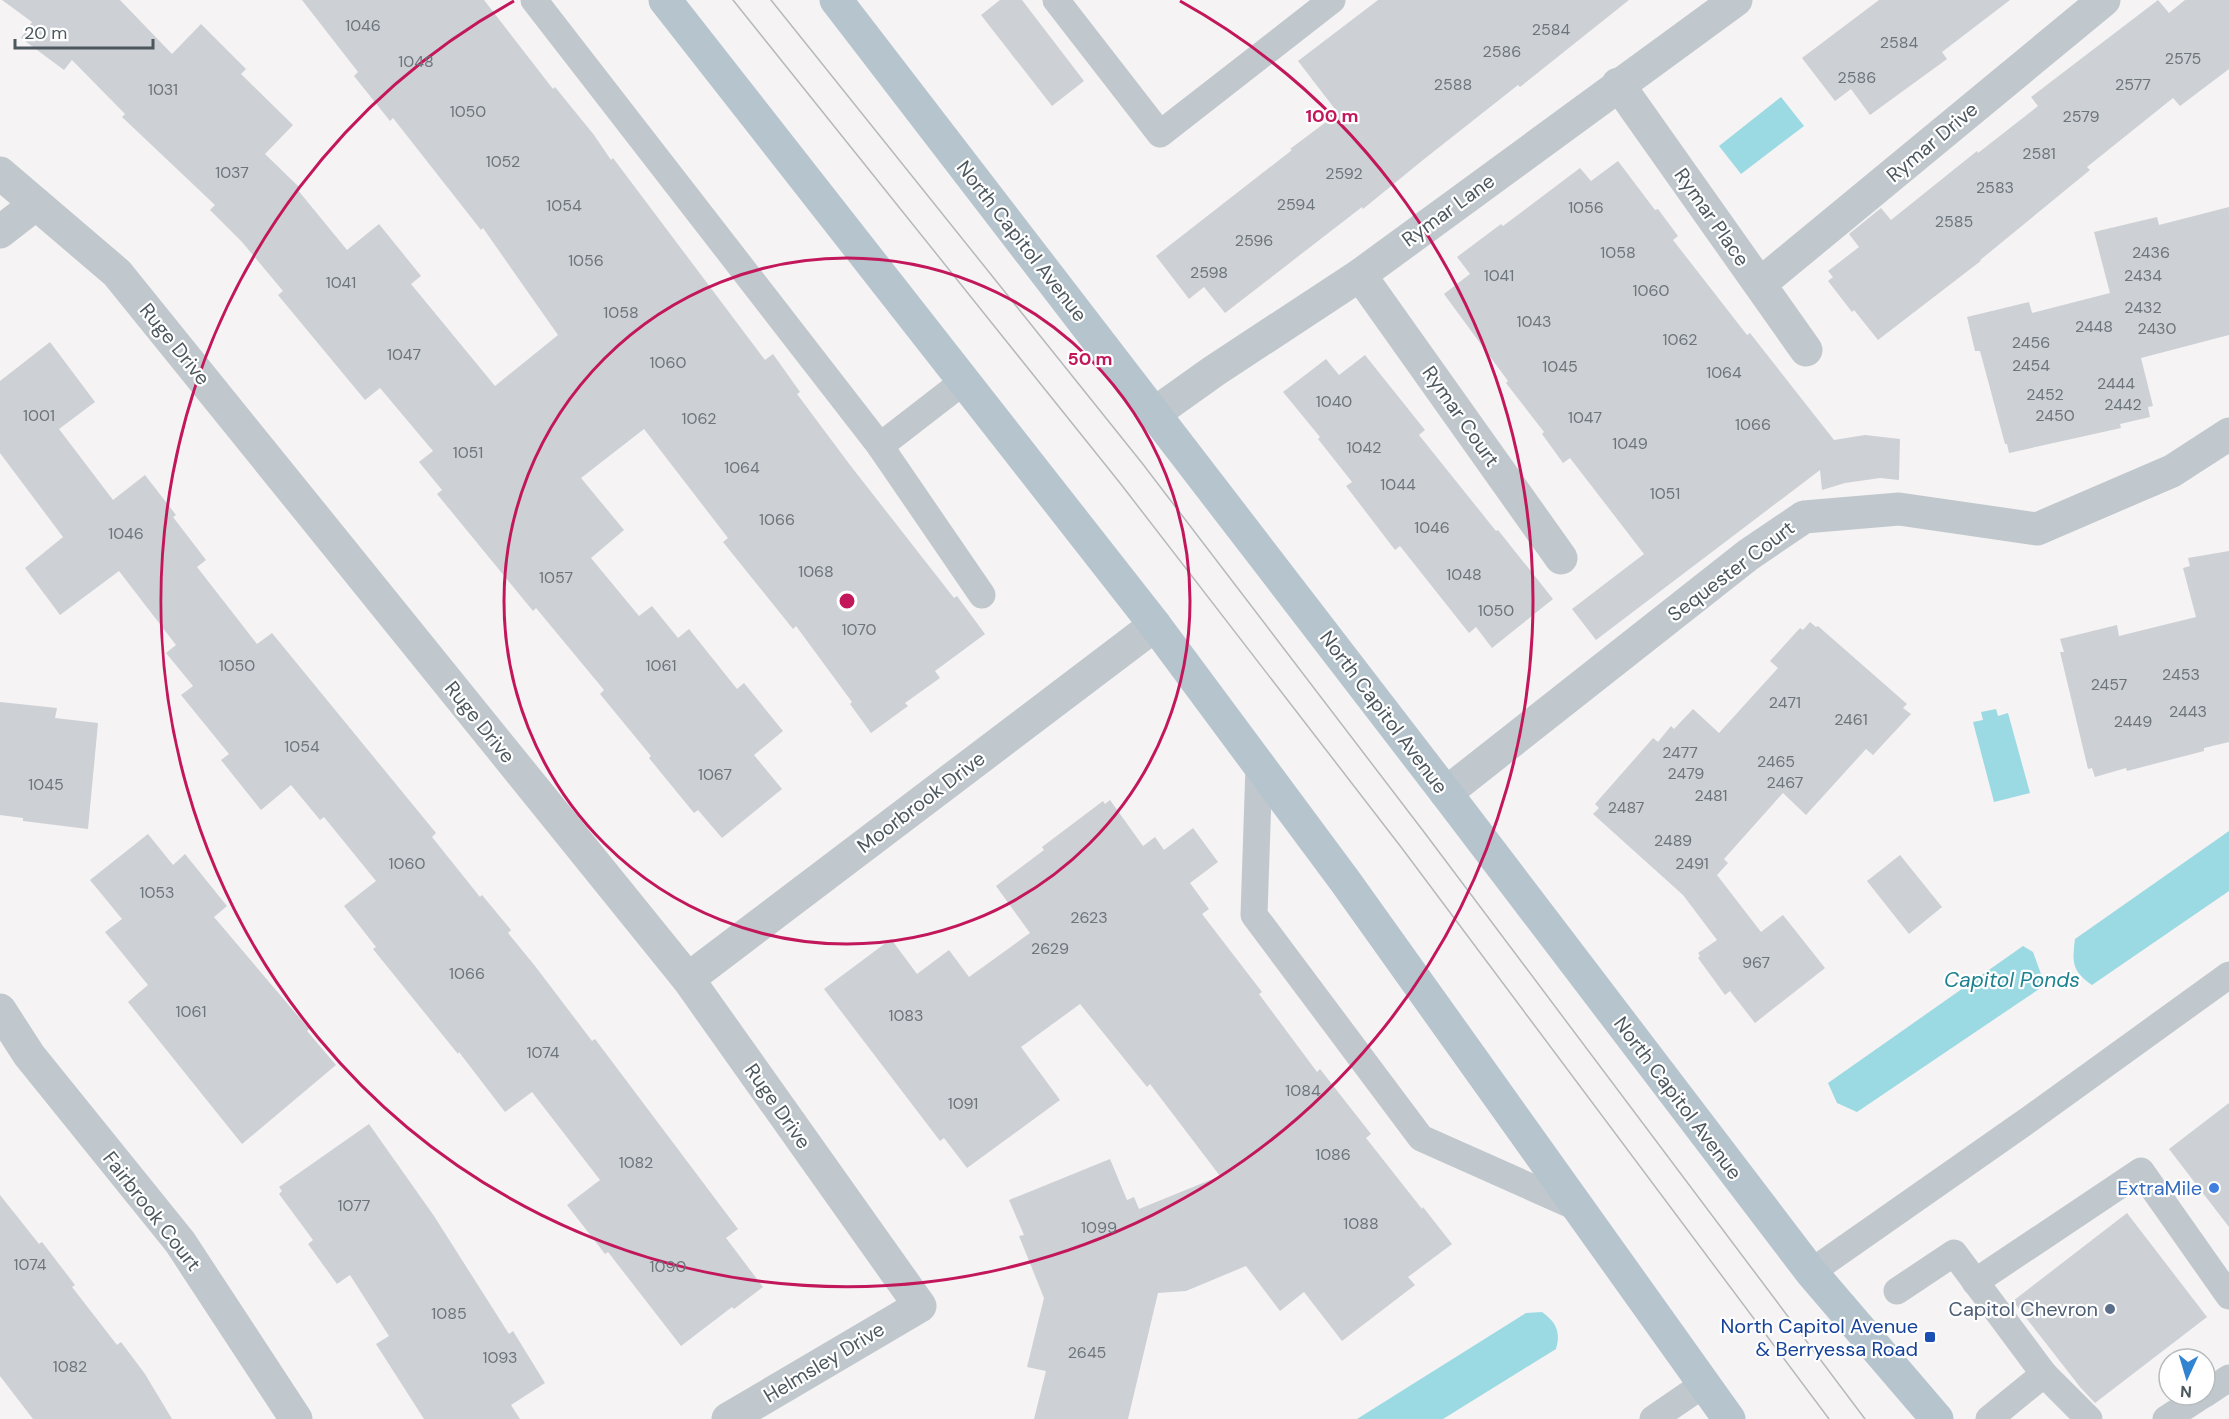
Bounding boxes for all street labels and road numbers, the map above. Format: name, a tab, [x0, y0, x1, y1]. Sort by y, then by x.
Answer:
street label: Rymar Drive	[1881, 96, 1983, 188]
street label: North Capitol Avenue	[951, 155, 1093, 327]
street label: Rymar Place	[1669, 163, 1755, 271]
street label: Rymar Lane	[1396, 168, 1500, 252]
street label: Ruge Drive	[134, 298, 216, 390]
street label: Rymar Court	[1417, 360, 1505, 472]
street label: Sequester Court	[1662, 515, 1800, 627]
street label: North Capitol Avenue	[1314, 625, 1454, 799]
street label: Ruge Drive	[439, 676, 521, 768]
street label: Moorbrook Drive	[852, 745, 990, 859]
street label: North Capitol Avenue	[1608, 1011, 1748, 1185]
street label: Ruge Drive	[739, 1058, 817, 1154]
street label: Fairbrook Court	[97, 1146, 207, 1276]
street label: Helmsley Drive	[759, 1316, 889, 1408]

